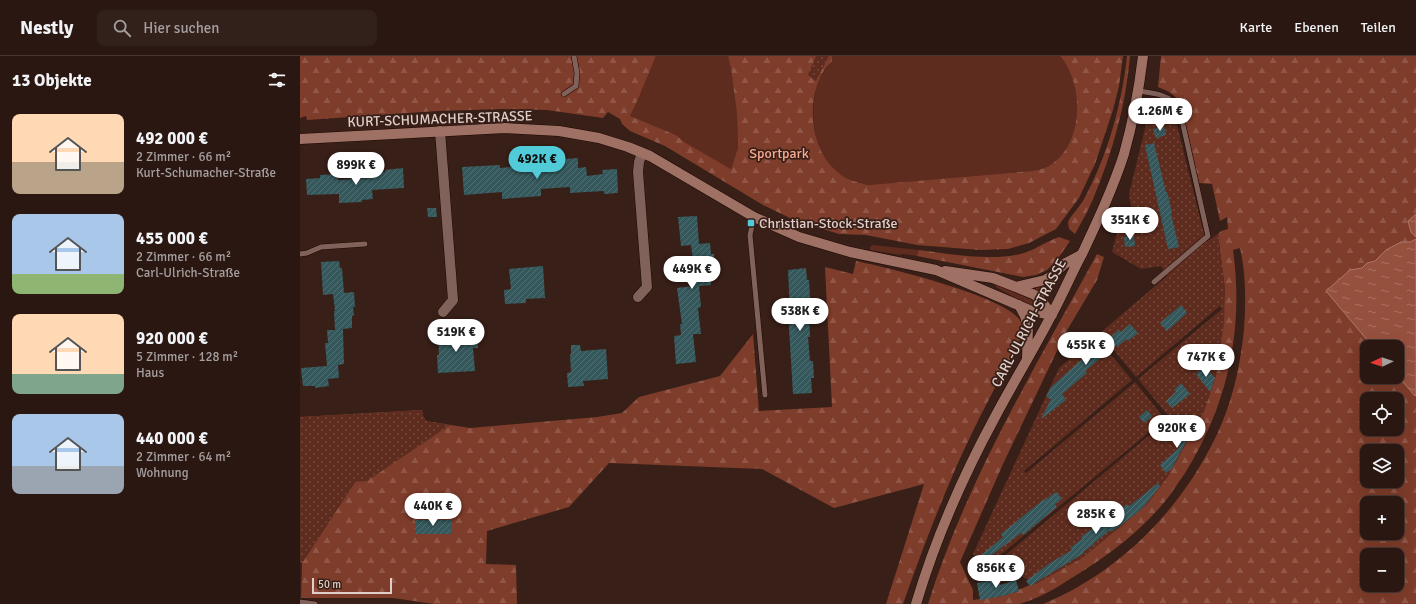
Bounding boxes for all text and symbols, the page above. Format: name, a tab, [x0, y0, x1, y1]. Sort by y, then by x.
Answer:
search box	[97, 10, 377, 46]
text: Nestly	[20, 16, 73, 40]
icon: search	[111, 17, 133, 39]
text: Hier suchen	[143, 19, 220, 37]
text: Karte	[1240, 19, 1272, 36]
text: Ebenen	[1294, 19, 1339, 36]
text: Teilen	[1361, 19, 1396, 36]
icon: filters	[266, 69, 288, 91]
text: 13 Objekte	[12, 70, 92, 91]
pin: 1.26M €	[1123, 98, 1197, 132]
text: 1.26M €	[1137, 103, 1183, 119]
street label: KURT-SCHUMACHER-STRASSE	[347, 107, 533, 131]
text: 492 000 €	[136, 128, 208, 149]
icon: home	[44, 130, 92, 178]
park label: Sportpark	[749, 145, 809, 162]
pin: 492K €	[504, 146, 570, 180]
text: 2 Zimmer · 66 m²	[136, 149, 231, 165]
text: 492K €	[517, 151, 557, 167]
pin: 899K €	[323, 152, 389, 186]
text: 899K €	[336, 157, 376, 173]
text: Kurt-Schumacher-Straße	[136, 165, 276, 181]
pin: 351K €	[1097, 207, 1163, 241]
text: 351K €	[1110, 212, 1150, 228]
place label: Christian-Stock-Straße	[759, 215, 897, 232]
marker: Christian-Stock-Straße	[746, 218, 756, 228]
text: 455 000 €	[136, 228, 208, 249]
icon: home	[44, 230, 92, 278]
text: 2 Zimmer · 66 m²	[136, 249, 231, 265]
pin: 449K €	[659, 256, 725, 290]
street label: CARL-ULRICH-STRASSE	[988, 256, 1070, 390]
text: 449K €	[672, 261, 712, 277]
text: Carl-Ulrich-Straße	[136, 265, 240, 281]
pin: 538K €	[767, 298, 833, 332]
text: 538K €	[780, 303, 820, 319]
pin: 519K €	[423, 319, 489, 353]
text: 519K €	[436, 324, 476, 340]
text: 920 000 €	[136, 328, 208, 349]
icon: home	[44, 330, 92, 378]
pin: 455K €	[1053, 332, 1119, 366]
text: 455K €	[1066, 337, 1106, 353]
north arrow	[1360, 340, 1404, 384]
map controls	[1360, 340, 1404, 592]
pin: 747K €	[1173, 344, 1239, 378]
text: 5 Zimmer · 128 m²	[136, 349, 238, 365]
text: 747K €	[1186, 349, 1226, 365]
text: Haus	[136, 365, 164, 381]
button: locate	[1360, 392, 1404, 436]
pin: 920K €	[1144, 415, 1210, 449]
text: 920K €	[1157, 420, 1197, 436]
text: 440 000 €	[136, 428, 208, 449]
icon: home	[44, 430, 92, 478]
button: layers	[1360, 444, 1404, 488]
text: 2 Zimmer · 64 m²	[136, 449, 231, 465]
text: Wohnung	[136, 465, 189, 481]
pin: 440K €	[400, 493, 466, 527]
button: +	[1360, 496, 1404, 540]
text: 440K €	[413, 498, 453, 514]
pin: 285K €	[1063, 501, 1129, 535]
text: 285K €	[1076, 506, 1116, 522]
button: −	[1360, 548, 1404, 592]
pin: 856K €	[963, 555, 1029, 589]
text: 856K €	[976, 560, 1016, 576]
scale bar	[312, 576, 392, 595]
text: 50 m	[318, 578, 341, 591]

